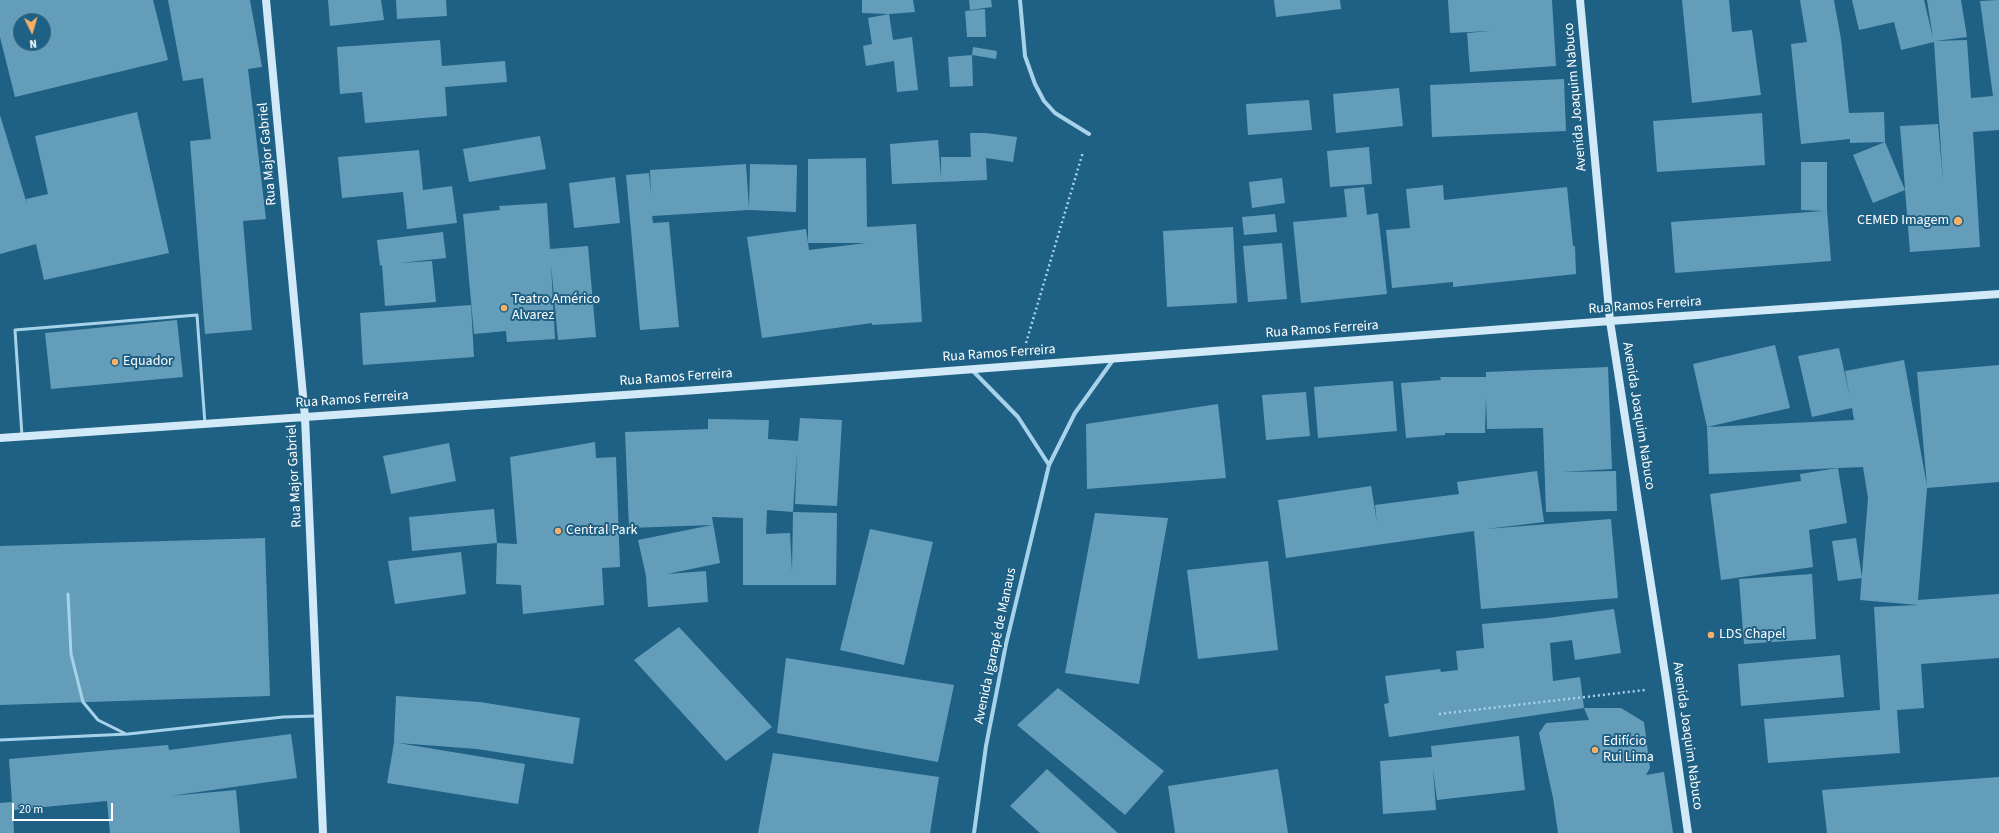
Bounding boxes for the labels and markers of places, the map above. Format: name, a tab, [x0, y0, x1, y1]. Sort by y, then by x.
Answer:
place label: CEMED Imagem	[1857, 213, 1949, 229]
marker: CEMED Imagem	[1952, 215, 1964, 227]
place label: Teatro Américo Alvarez	[512, 292, 600, 324]
marker: Teatro Américo Alvarez	[499, 303, 509, 313]
place label: Equador	[123, 354, 173, 370]
marker: Equador	[110, 357, 120, 367]
place label: Central Park	[566, 523, 637, 539]
marker: Central Park	[553, 526, 563, 536]
place label: LDS Chapel	[1719, 627, 1786, 643]
marker: LDS Chapel	[1706, 630, 1716, 640]
place label: Edifício Rui Lima	[1603, 734, 1654, 766]
marker: Edifício Rui Lima	[1590, 745, 1600, 755]

